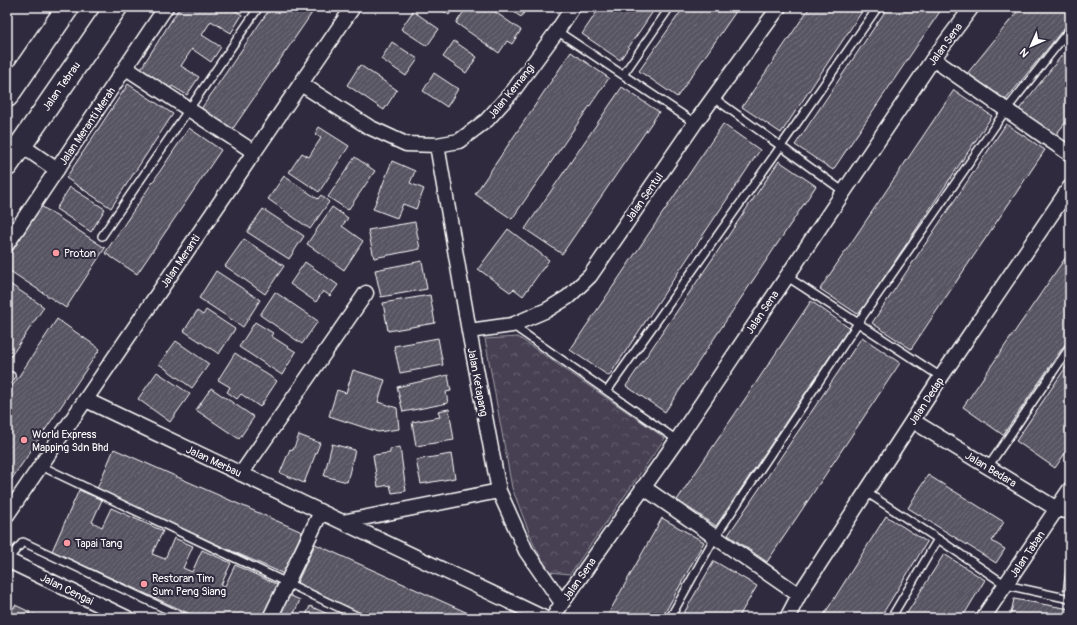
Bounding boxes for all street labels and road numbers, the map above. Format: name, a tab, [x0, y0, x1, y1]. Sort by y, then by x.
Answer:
street label: Jalan Sena	[926, 21, 965, 68]
street label: Jalan Tebrau	[40, 59, 83, 113]
street label: Jalan Kemangi	[485, 61, 537, 121]
street label: Jalan Meranti Merah	[57, 85, 118, 168]
street label: Jalan Sentul	[623, 170, 666, 224]
street label: Jalan Meranti	[158, 232, 203, 290]
street label: Jalan Sena	[743, 288, 782, 336]
street label: Jalan Ketapang	[464, 347, 491, 418]
street label: Jalan Dedap	[906, 375, 947, 428]
street label: Jalan Merbau	[184, 443, 243, 480]
street label: Jalan Bedara	[963, 449, 1019, 490]
street label: Jalan Taban	[1007, 529, 1048, 580]
street label: Jalan Sena	[560, 555, 599, 603]
street label: Jalan Cengai	[38, 571, 95, 608]

